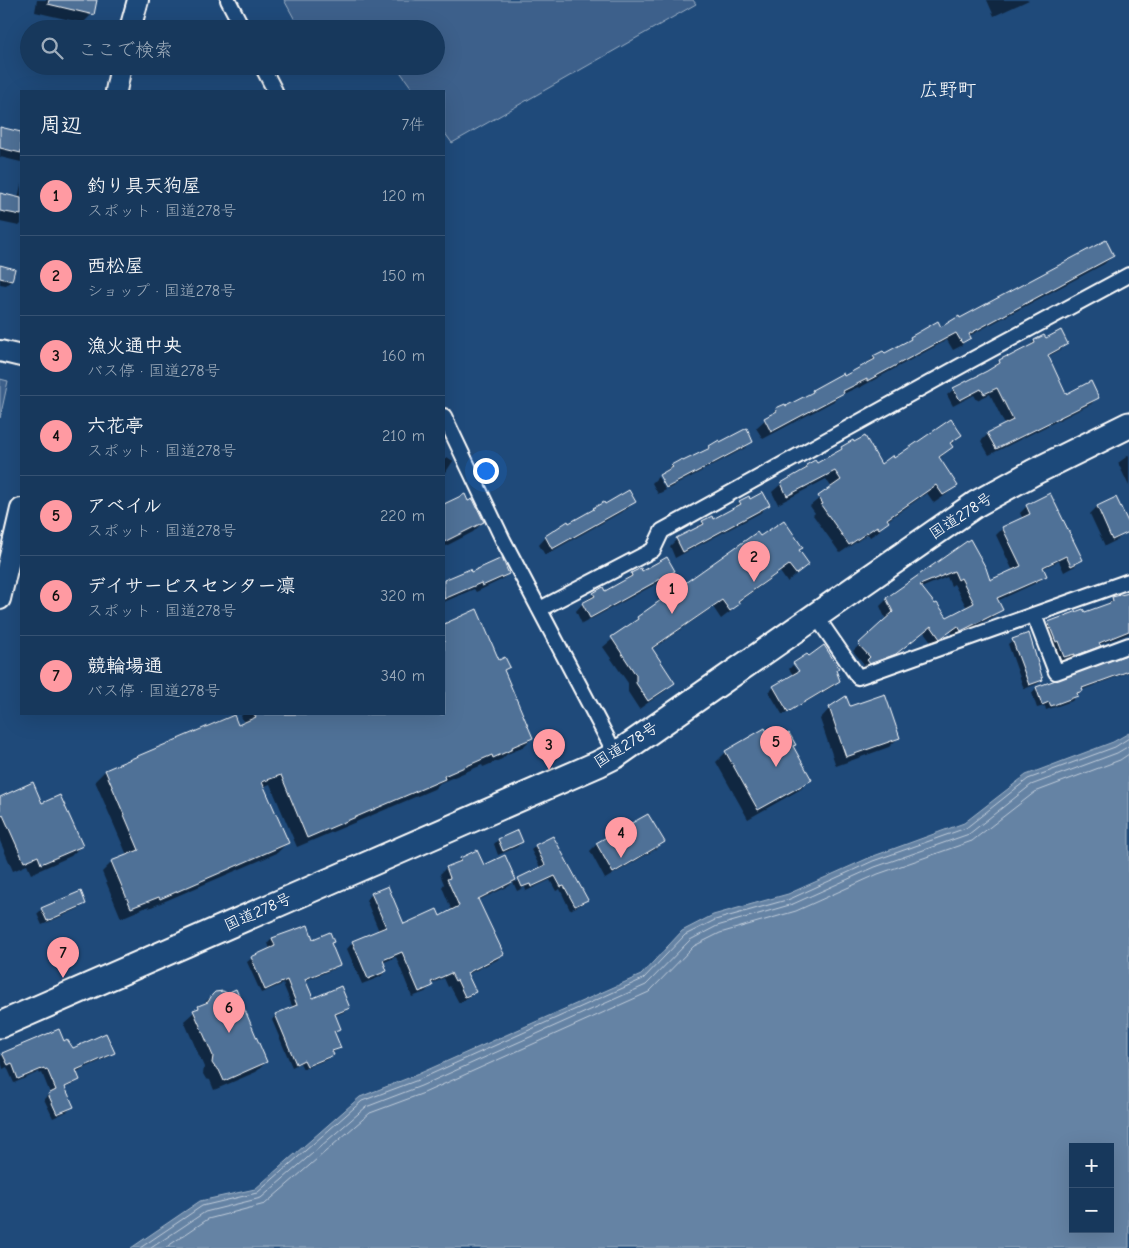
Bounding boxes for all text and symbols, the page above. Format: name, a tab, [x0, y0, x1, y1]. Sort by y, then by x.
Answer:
search box	[20, 20, 445, 75]
icon: search	[38, 34, 66, 62]
text: ここで検索	[78, 39, 173, 61]
district label: 広野町	[919, 79, 977, 101]
text: 周辺	[40, 113, 82, 137]
text: 7件	[401, 116, 425, 134]
text: 釣り具天狗屋	[87, 175, 201, 197]
text: 1	[53, 187, 59, 205]
text: 120 m	[382, 187, 425, 205]
text: スポット · 国道278号	[87, 202, 237, 220]
text: 西松屋	[87, 255, 144, 277]
text: 2	[52, 267, 60, 285]
text: 150 m	[382, 267, 425, 285]
text: ショップ · 国道278号	[87, 282, 236, 300]
text: 漁火通中央	[87, 335, 182, 357]
text: 3	[52, 347, 60, 365]
text: 160 m	[382, 347, 425, 365]
text: バス停 · 国道278号	[87, 362, 221, 380]
text: 六花亭	[87, 415, 144, 437]
text: 4	[52, 427, 60, 445]
text: 210 m	[382, 427, 425, 445]
text: スポット · 国道278号	[87, 442, 237, 460]
your location	[473, 458, 499, 484]
street label: 国道278号	[926, 489, 996, 543]
text: アベイル	[87, 495, 162, 517]
text: 5	[52, 507, 60, 525]
text: 220 m	[380, 507, 425, 525]
text: スポット · 国道278号	[87, 522, 237, 540]
pin: 2	[738, 541, 770, 582]
pin: 1	[656, 573, 688, 614]
text: デイサービスセンター凛	[87, 575, 295, 597]
text: 6	[52, 587, 60, 605]
text: 320 m	[380, 587, 425, 605]
text: スポット · 国道278号	[87, 602, 237, 620]
text: 競輪場通	[87, 655, 163, 677]
text: 7	[52, 667, 60, 685]
text: 340 m	[381, 667, 425, 685]
text: バス停 · 国道278号	[87, 682, 221, 700]
street label: 国道278号	[591, 718, 661, 772]
pin: 5	[760, 726, 792, 767]
pin: 3	[533, 729, 565, 770]
pin: 4	[605, 817, 637, 858]
street label: 国道278号	[221, 889, 295, 935]
pin: 7	[47, 937, 79, 978]
pin: 6	[213, 992, 245, 1033]
map controls	[1069, 1143, 1114, 1233]
button: +	[1069, 1143, 1114, 1188]
button: −	[1069, 1188, 1114, 1233]

